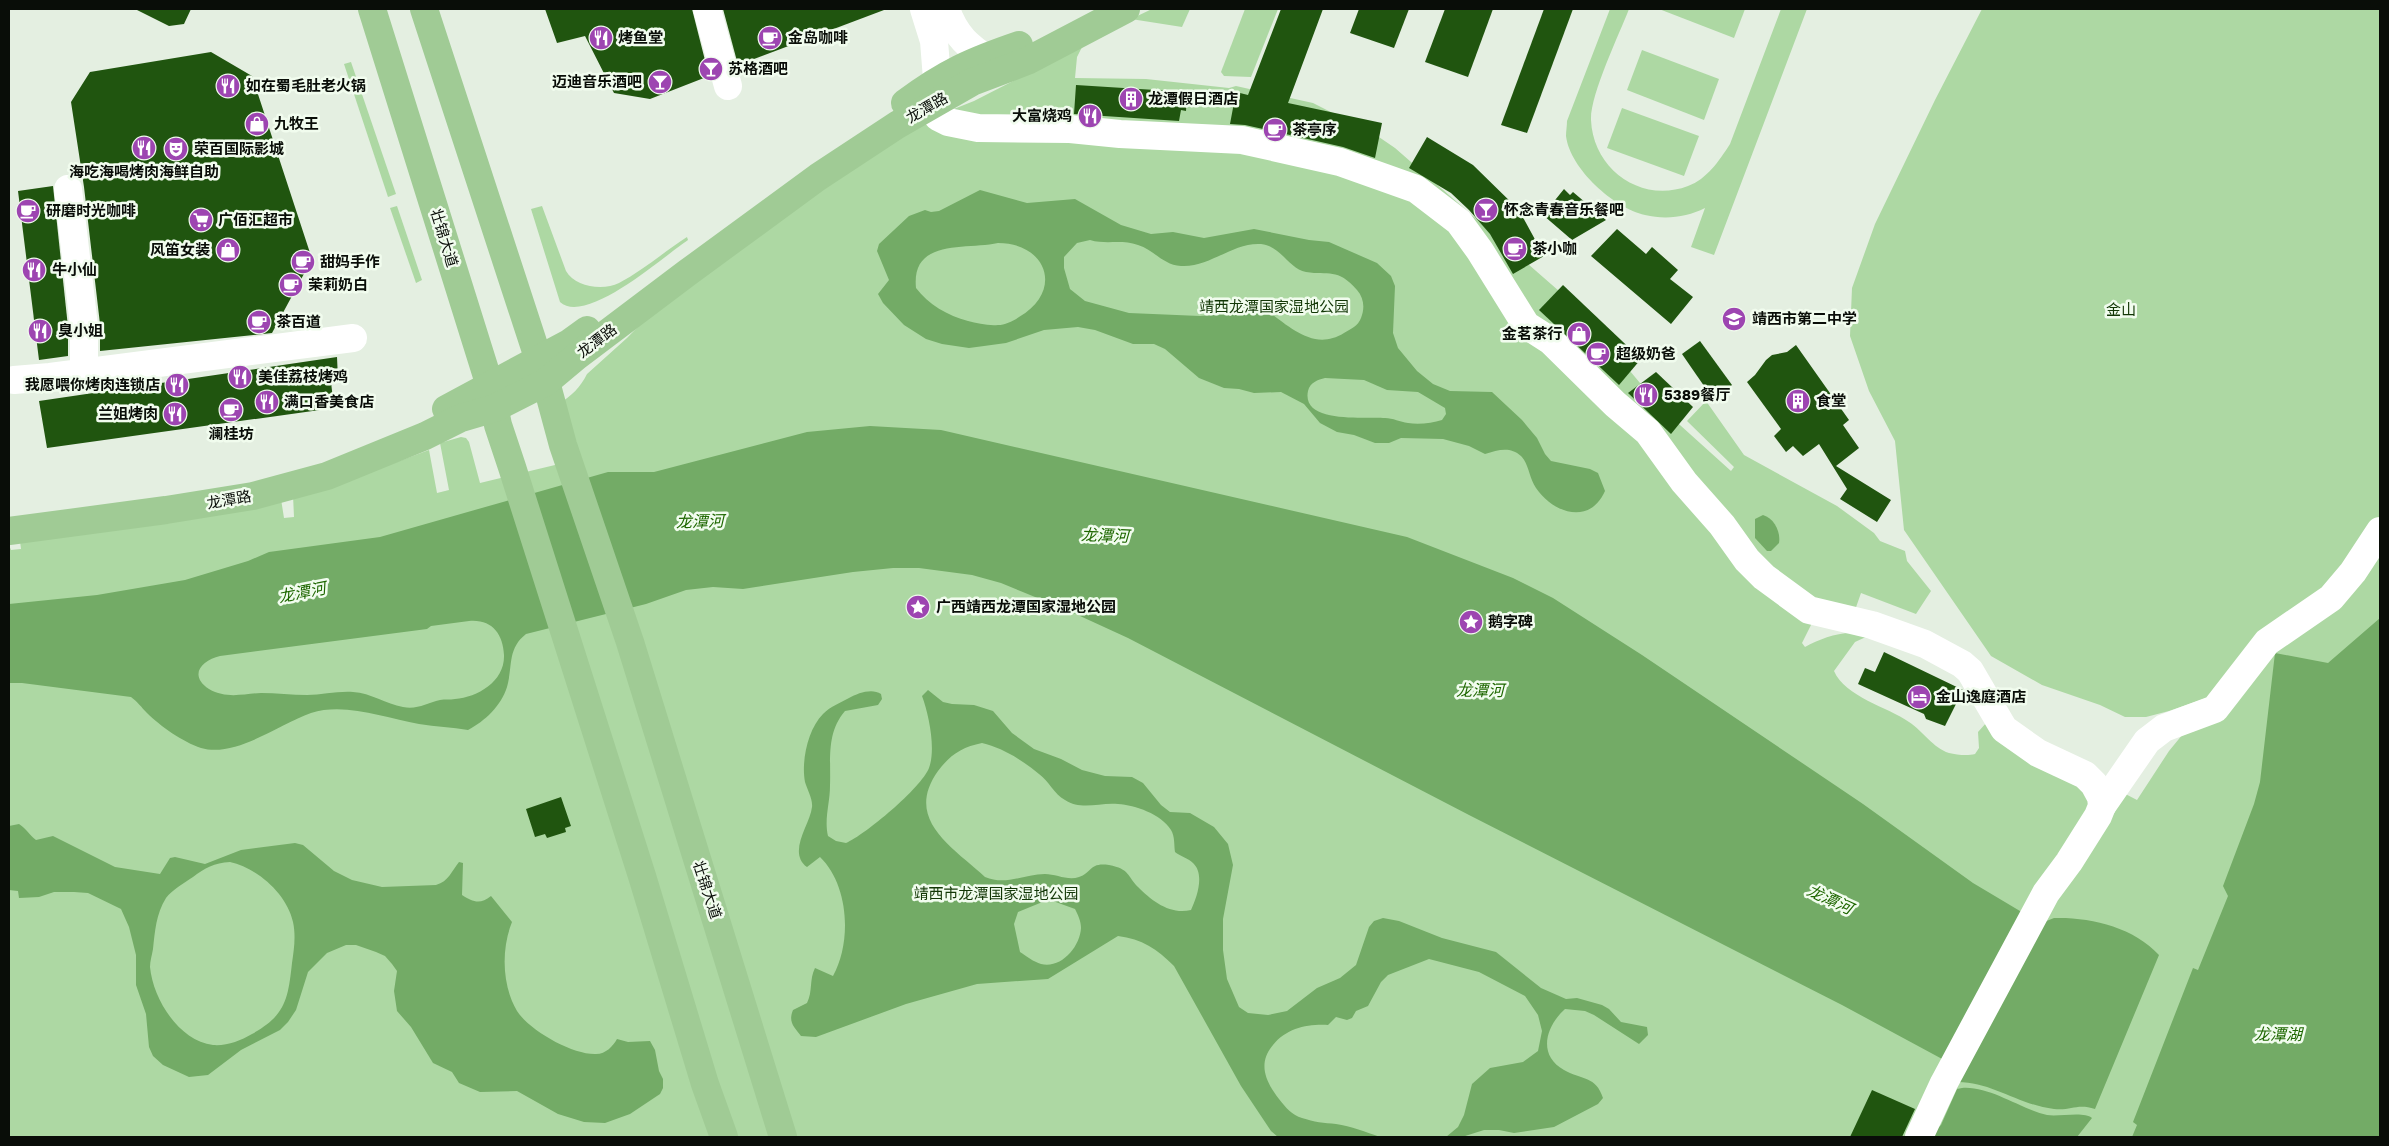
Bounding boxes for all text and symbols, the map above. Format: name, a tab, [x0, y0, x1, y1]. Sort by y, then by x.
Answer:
restaurant icon: 烤鱼堂	[588, 25, 614, 51]
cafe icon: 金岛咖啡	[757, 25, 783, 51]
place label: 烤鱼堂	[618, 29, 663, 47]
place label: 金岛咖啡	[788, 29, 848, 47]
bar icon: 苏格酒吧	[698, 56, 724, 82]
place label: 苏格酒吧	[728, 60, 788, 78]
bar icon: 迈迪音乐酒吧	[647, 69, 673, 95]
restaurant icon: 如在蜀毛肚老火锅	[215, 73, 241, 99]
place label: 迈迪音乐酒吧	[552, 73, 642, 91]
place label: 如在蜀毛肚老火锅	[246, 77, 366, 95]
building icon: 龙潭假日酒店	[1118, 86, 1144, 112]
street label: 龙潭路	[903, 89, 951, 127]
place label: 龙潭假日酒店	[1148, 90, 1238, 108]
restaurant icon: 大富烧鸡	[1077, 103, 1103, 129]
place label: 大富烧鸡	[1012, 107, 1072, 125]
shop icon: 九牧王	[244, 111, 270, 137]
place label: 九牧王	[274, 115, 319, 133]
cafe icon: 茶亭序	[1262, 117, 1288, 143]
place label: 茶亭序	[1292, 121, 1337, 139]
restaurant icon: 海吃海喝烤肉海鲜自助	[131, 135, 157, 161]
theatre icon: 荣百国际影城	[163, 136, 189, 162]
place label: 荣百国际影城	[194, 140, 284, 158]
place label: 海吃海喝烤肉海鲜自助	[69, 163, 219, 181]
bar icon: 怀念青春音乐餐吧	[1473, 197, 1499, 223]
cafe icon: 研磨时光咖啡	[15, 198, 41, 224]
place label: 怀念青春音乐餐吧	[1504, 201, 1624, 219]
place label: 研磨时光咖啡	[46, 202, 136, 220]
supermarket icon: 广佰汇超市	[188, 207, 214, 233]
street label: 壮锦大道	[427, 207, 461, 269]
place label: 广佰汇超市	[218, 211, 293, 229]
cafe icon: 茶小咖	[1502, 236, 1528, 262]
shop icon: 风笛女装	[215, 237, 241, 263]
place label: 茶小咖	[1532, 240, 1577, 258]
place label: 风笛女装	[150, 241, 210, 259]
cafe icon: 甜妈手作	[290, 249, 316, 275]
place label: 甜妈手作	[320, 253, 380, 271]
restaurant icon: 牛小仙	[21, 257, 47, 283]
place label: 牛小仙	[52, 261, 97, 279]
cafe icon: 茉莉奶白	[278, 272, 304, 298]
place label: 茉莉奶白	[308, 276, 368, 294]
park label: 靖西龙潭国家湿地公园	[1199, 298, 1349, 316]
park label: 金山	[2106, 301, 2136, 319]
school or university icon: 靖西市第二中学	[1721, 306, 1747, 332]
cafe icon: 茶百道	[246, 309, 272, 335]
place label: 靖西市第二中学	[1752, 310, 1857, 328]
place label: 茶百道	[276, 313, 321, 331]
restaurant icon: 臭小姐	[27, 318, 53, 344]
street label: 龙潭路	[574, 320, 620, 362]
shop icon: 金茗茶行	[1566, 321, 1592, 347]
place label: 臭小姐	[58, 322, 103, 340]
place label: 金茗茶行	[1502, 325, 1562, 343]
cafe icon: 超级奶爸	[1585, 341, 1611, 367]
place label: 超级奶爸	[1616, 345, 1676, 363]
restaurant icon: 美佳荔枝烤鸡	[227, 364, 253, 390]
place label: 美佳荔枝烤鸡	[258, 368, 348, 386]
restaurant icon: 我愿喂你烤肉连锁店	[164, 372, 190, 398]
place label: 我愿喂你烤肉连锁店	[25, 376, 160, 394]
restaurant icon: 5389餐厅	[1633, 382, 1659, 408]
place label: 5389餐厅	[1664, 386, 1730, 404]
building icon: 食堂	[1785, 388, 1811, 414]
restaurant icon: 满口香美食店	[254, 389, 280, 415]
place label: 食堂	[1816, 392, 1846, 410]
place label: 满口香美食店	[284, 393, 374, 411]
cafe icon: 澜桂坊	[218, 397, 244, 423]
restaurant icon: 兰姐烤肉	[162, 401, 188, 427]
place label: 兰姐烤肉	[98, 405, 158, 423]
place label: 澜桂坊	[208, 425, 254, 443]
street label: 龙潭路	[205, 487, 253, 513]
water label: 龙潭河	[676, 512, 727, 531]
water label: 龙潭河	[1081, 525, 1132, 546]
water label: 龙潭河	[277, 578, 330, 606]
place icon: 广西靖西龙潭国家湿地公园	[905, 594, 931, 620]
place label: 广西靖西龙潭国家湿地公园	[936, 598, 1116, 616]
place icon: 鹅字碑	[1458, 609, 1484, 635]
place label: 鹅字碑	[1488, 613, 1533, 631]
water label: 龙潭河	[1456, 681, 1507, 700]
hotel icon: 金山逸庭酒店	[1906, 684, 1932, 710]
place label: 金山逸庭酒店	[1936, 688, 2026, 706]
street label: 壮锦大道	[689, 859, 725, 921]
water label: 龙潭河	[1804, 881, 1858, 919]
park label: 靖西市龙潭国家湿地公园	[913, 885, 1079, 903]
water label: 龙潭湖	[2254, 1025, 2305, 1044]

